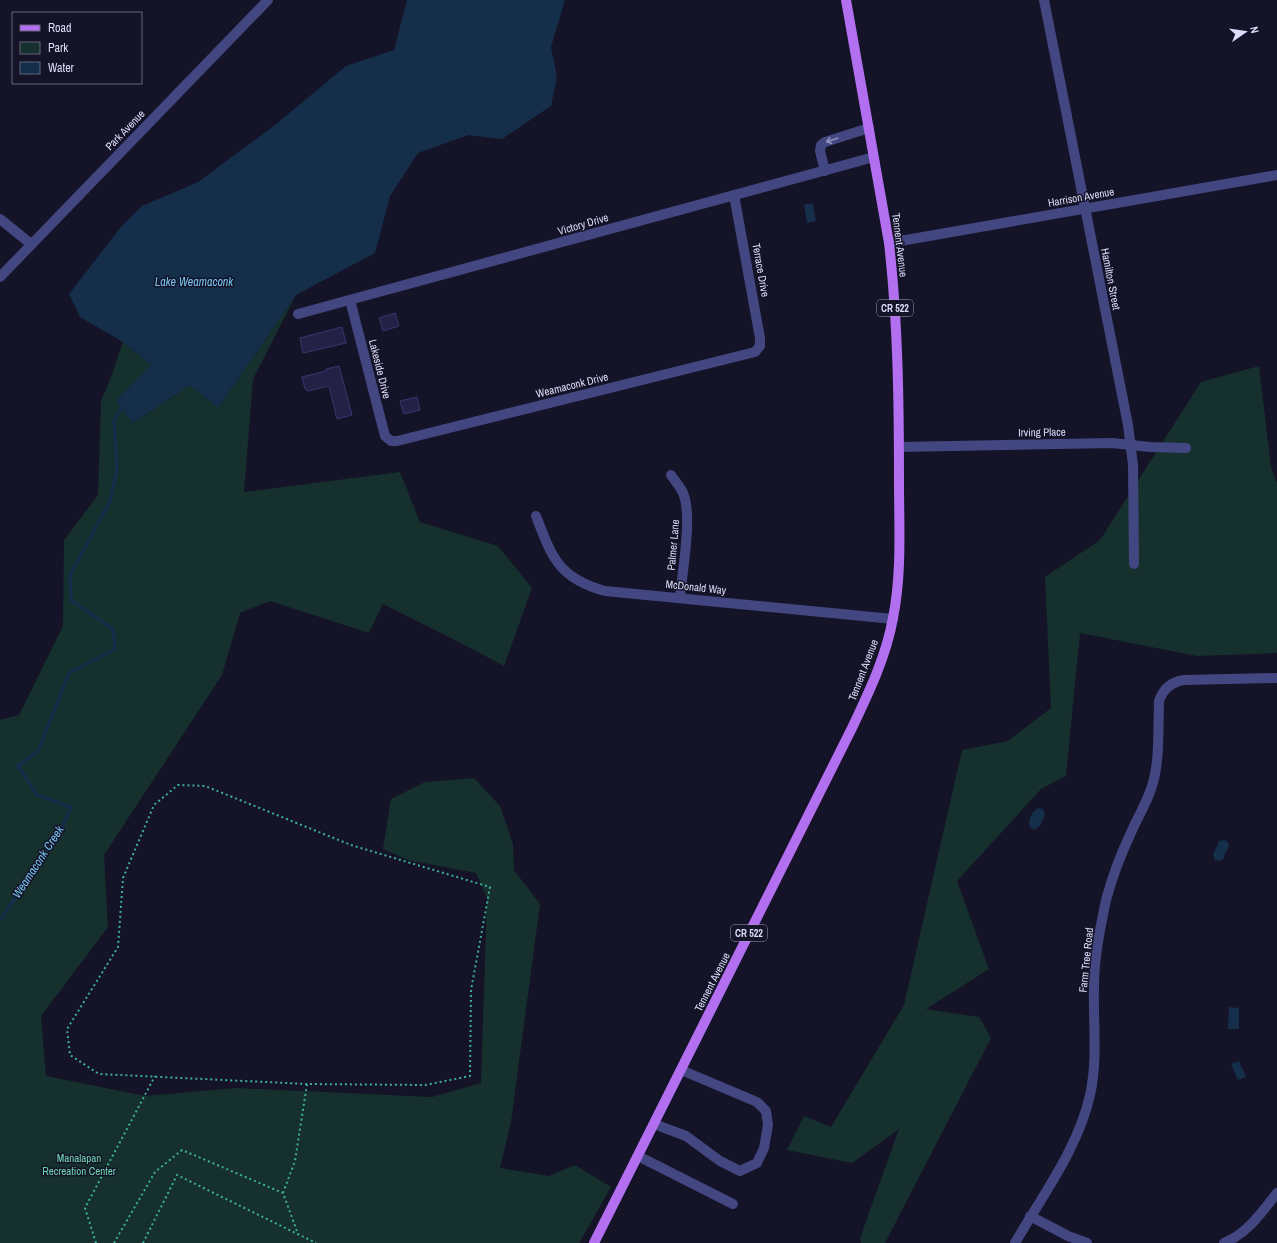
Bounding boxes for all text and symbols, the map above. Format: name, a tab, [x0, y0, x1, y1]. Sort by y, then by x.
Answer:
legend	[12, 12, 142, 84]
north arrow	[1225, 12, 1265, 52]
text: Road	[48, 20, 72, 36]
text: N	[1247, 25, 1262, 34]
text: Park	[48, 40, 68, 56]
text: Water	[48, 60, 75, 76]
street label: Park Avenue	[102, 107, 148, 153]
one-way arrow	[826, 137, 839, 144]
street label: Harrison Avenue	[1047, 184, 1115, 210]
street label: Victory Drive	[556, 210, 610, 238]
street label: Tennent Avenue	[889, 212, 911, 278]
street label: Terrace Drive	[749, 242, 773, 298]
street label: Hamilton Street	[1098, 247, 1124, 312]
water label: Lake Weamaconk	[155, 274, 234, 290]
road number: CR 522	[877, 300, 913, 316]
street label: Lakeside Drive	[366, 338, 394, 400]
street label: Weamaconk Drive	[534, 369, 610, 401]
street label: Irving Place	[1018, 425, 1066, 439]
street label: Palmer Lane	[664, 519, 682, 571]
street label: McDonald Way	[665, 577, 727, 597]
street label: Tennent Avenue	[845, 637, 881, 703]
water label: Weamaconk Creek	[9, 822, 68, 901]
road number: CR 522	[731, 925, 767, 941]
street label: Farm Tree Road	[1076, 927, 1096, 993]
street label: Tennent Avenue	[691, 950, 733, 1014]
park label: Manalapan Recreation Center	[42, 1151, 116, 1178]

